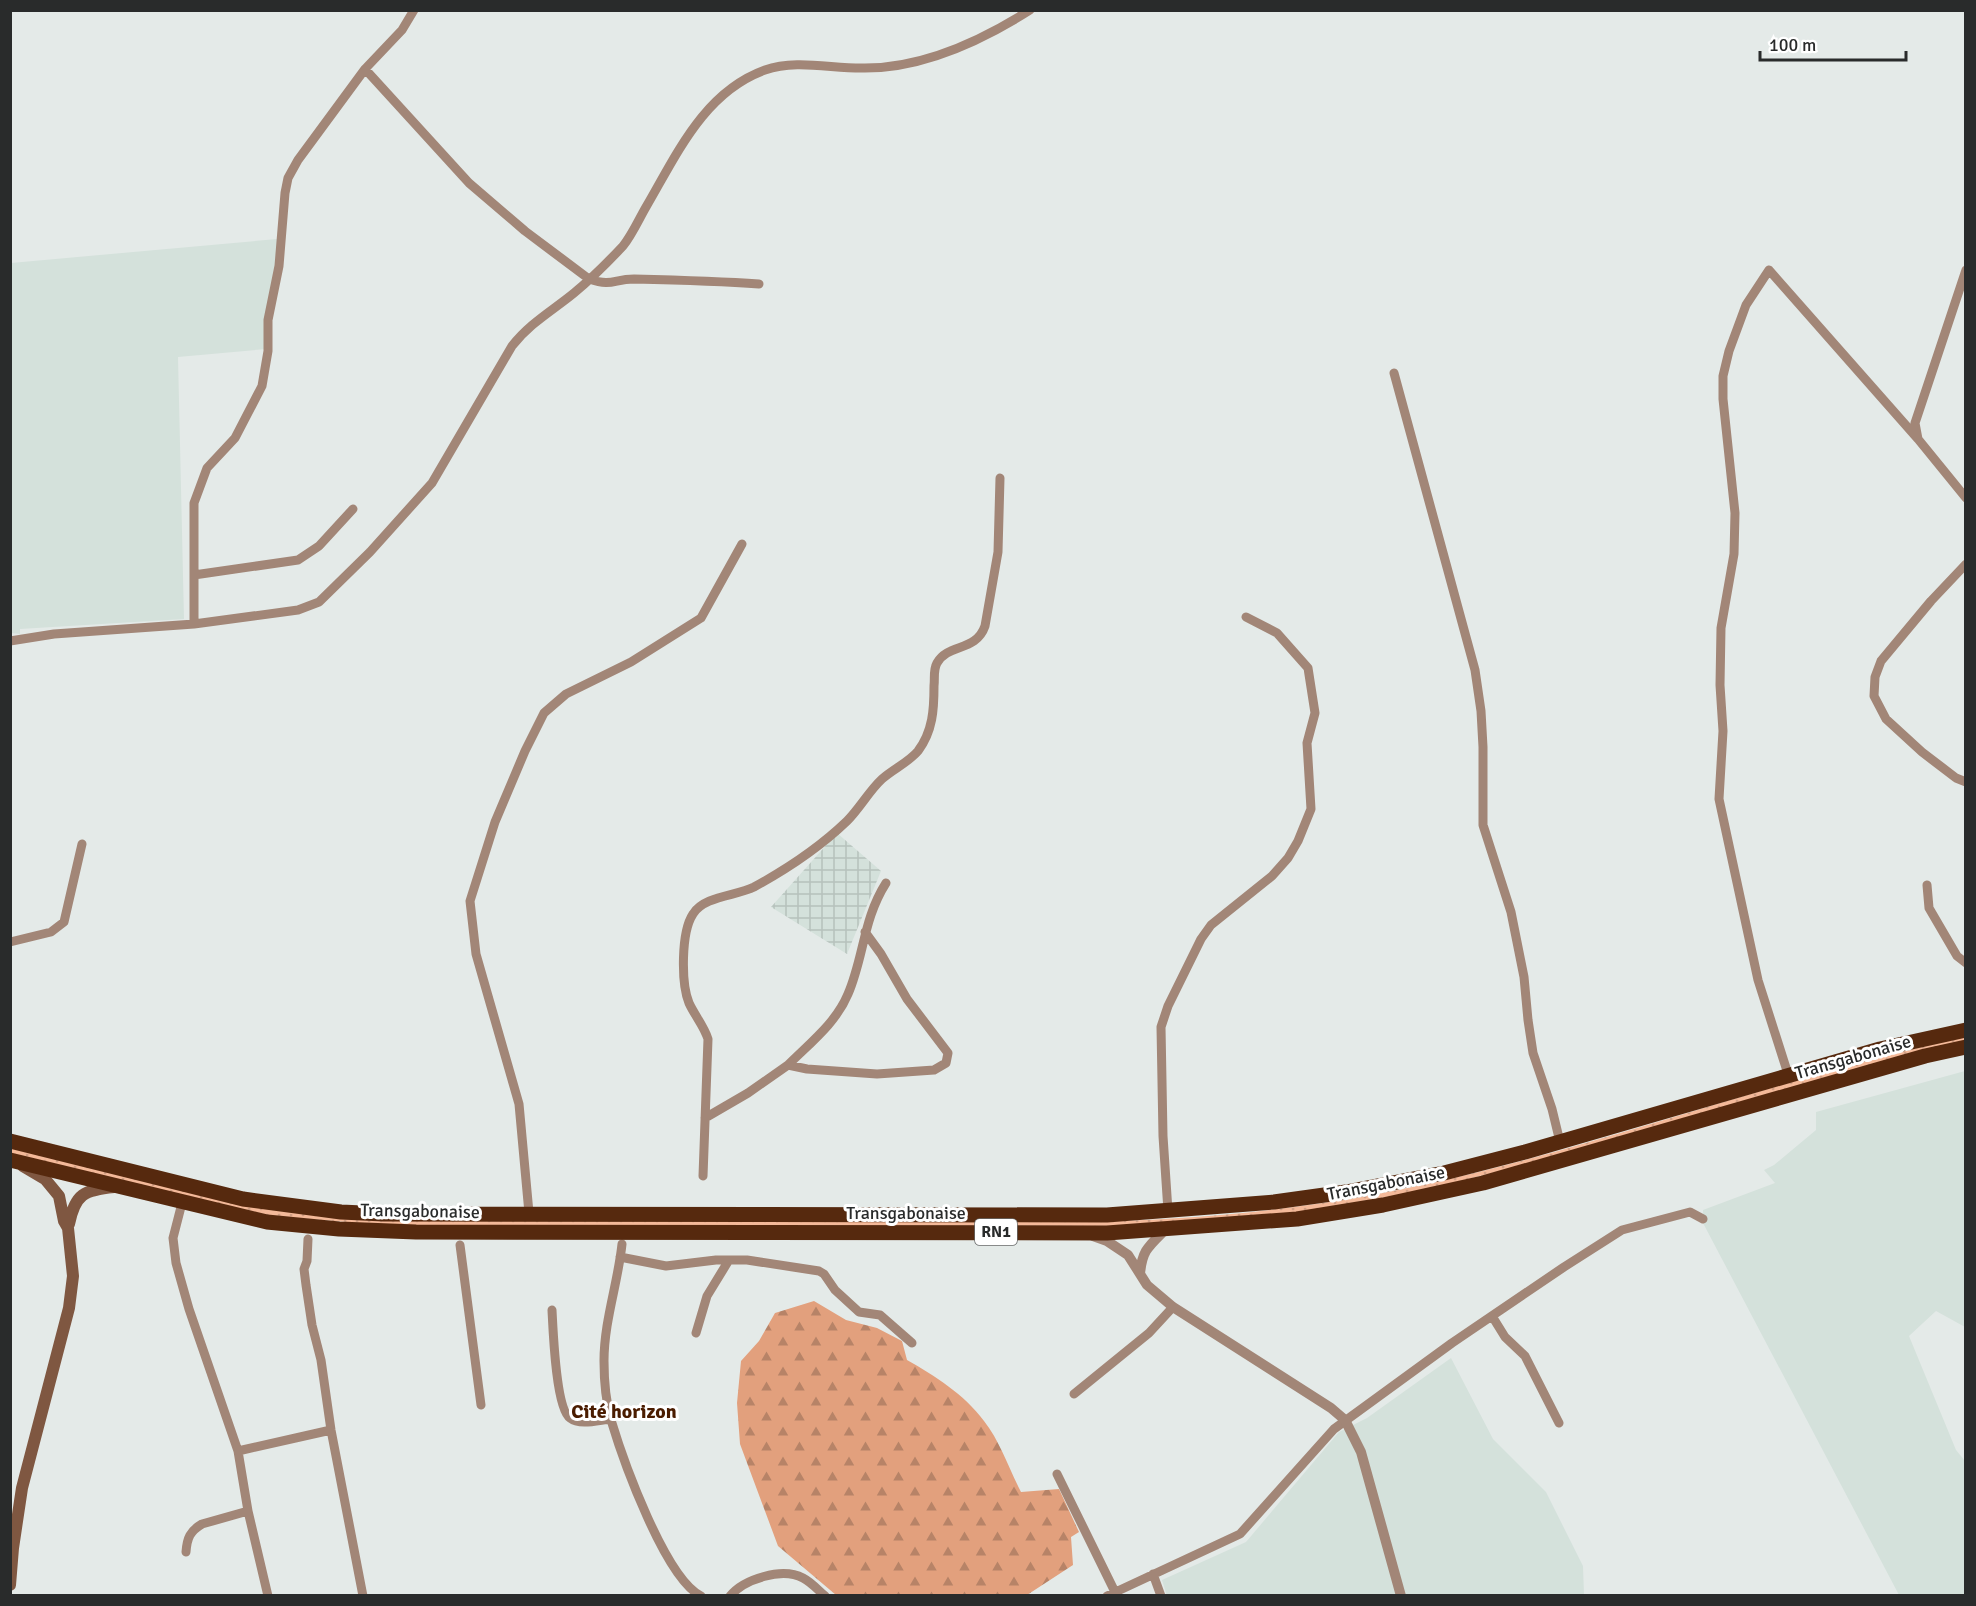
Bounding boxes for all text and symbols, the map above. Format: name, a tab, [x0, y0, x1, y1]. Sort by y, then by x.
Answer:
scale bar	[1760, 24, 1906, 62]
text: 100 m	[1769, 34, 1816, 56]
street label: Transgabonaise	[1793, 1030, 1913, 1084]
street label: Transgabonaise	[1325, 1161, 1447, 1205]
street label: Transgabonaise	[360, 1199, 480, 1223]
street label: Transgabonaise	[846, 1202, 966, 1224]
road number: RN1	[975, 1219, 1017, 1245]
district label: Cité horizon	[571, 1399, 677, 1424]

